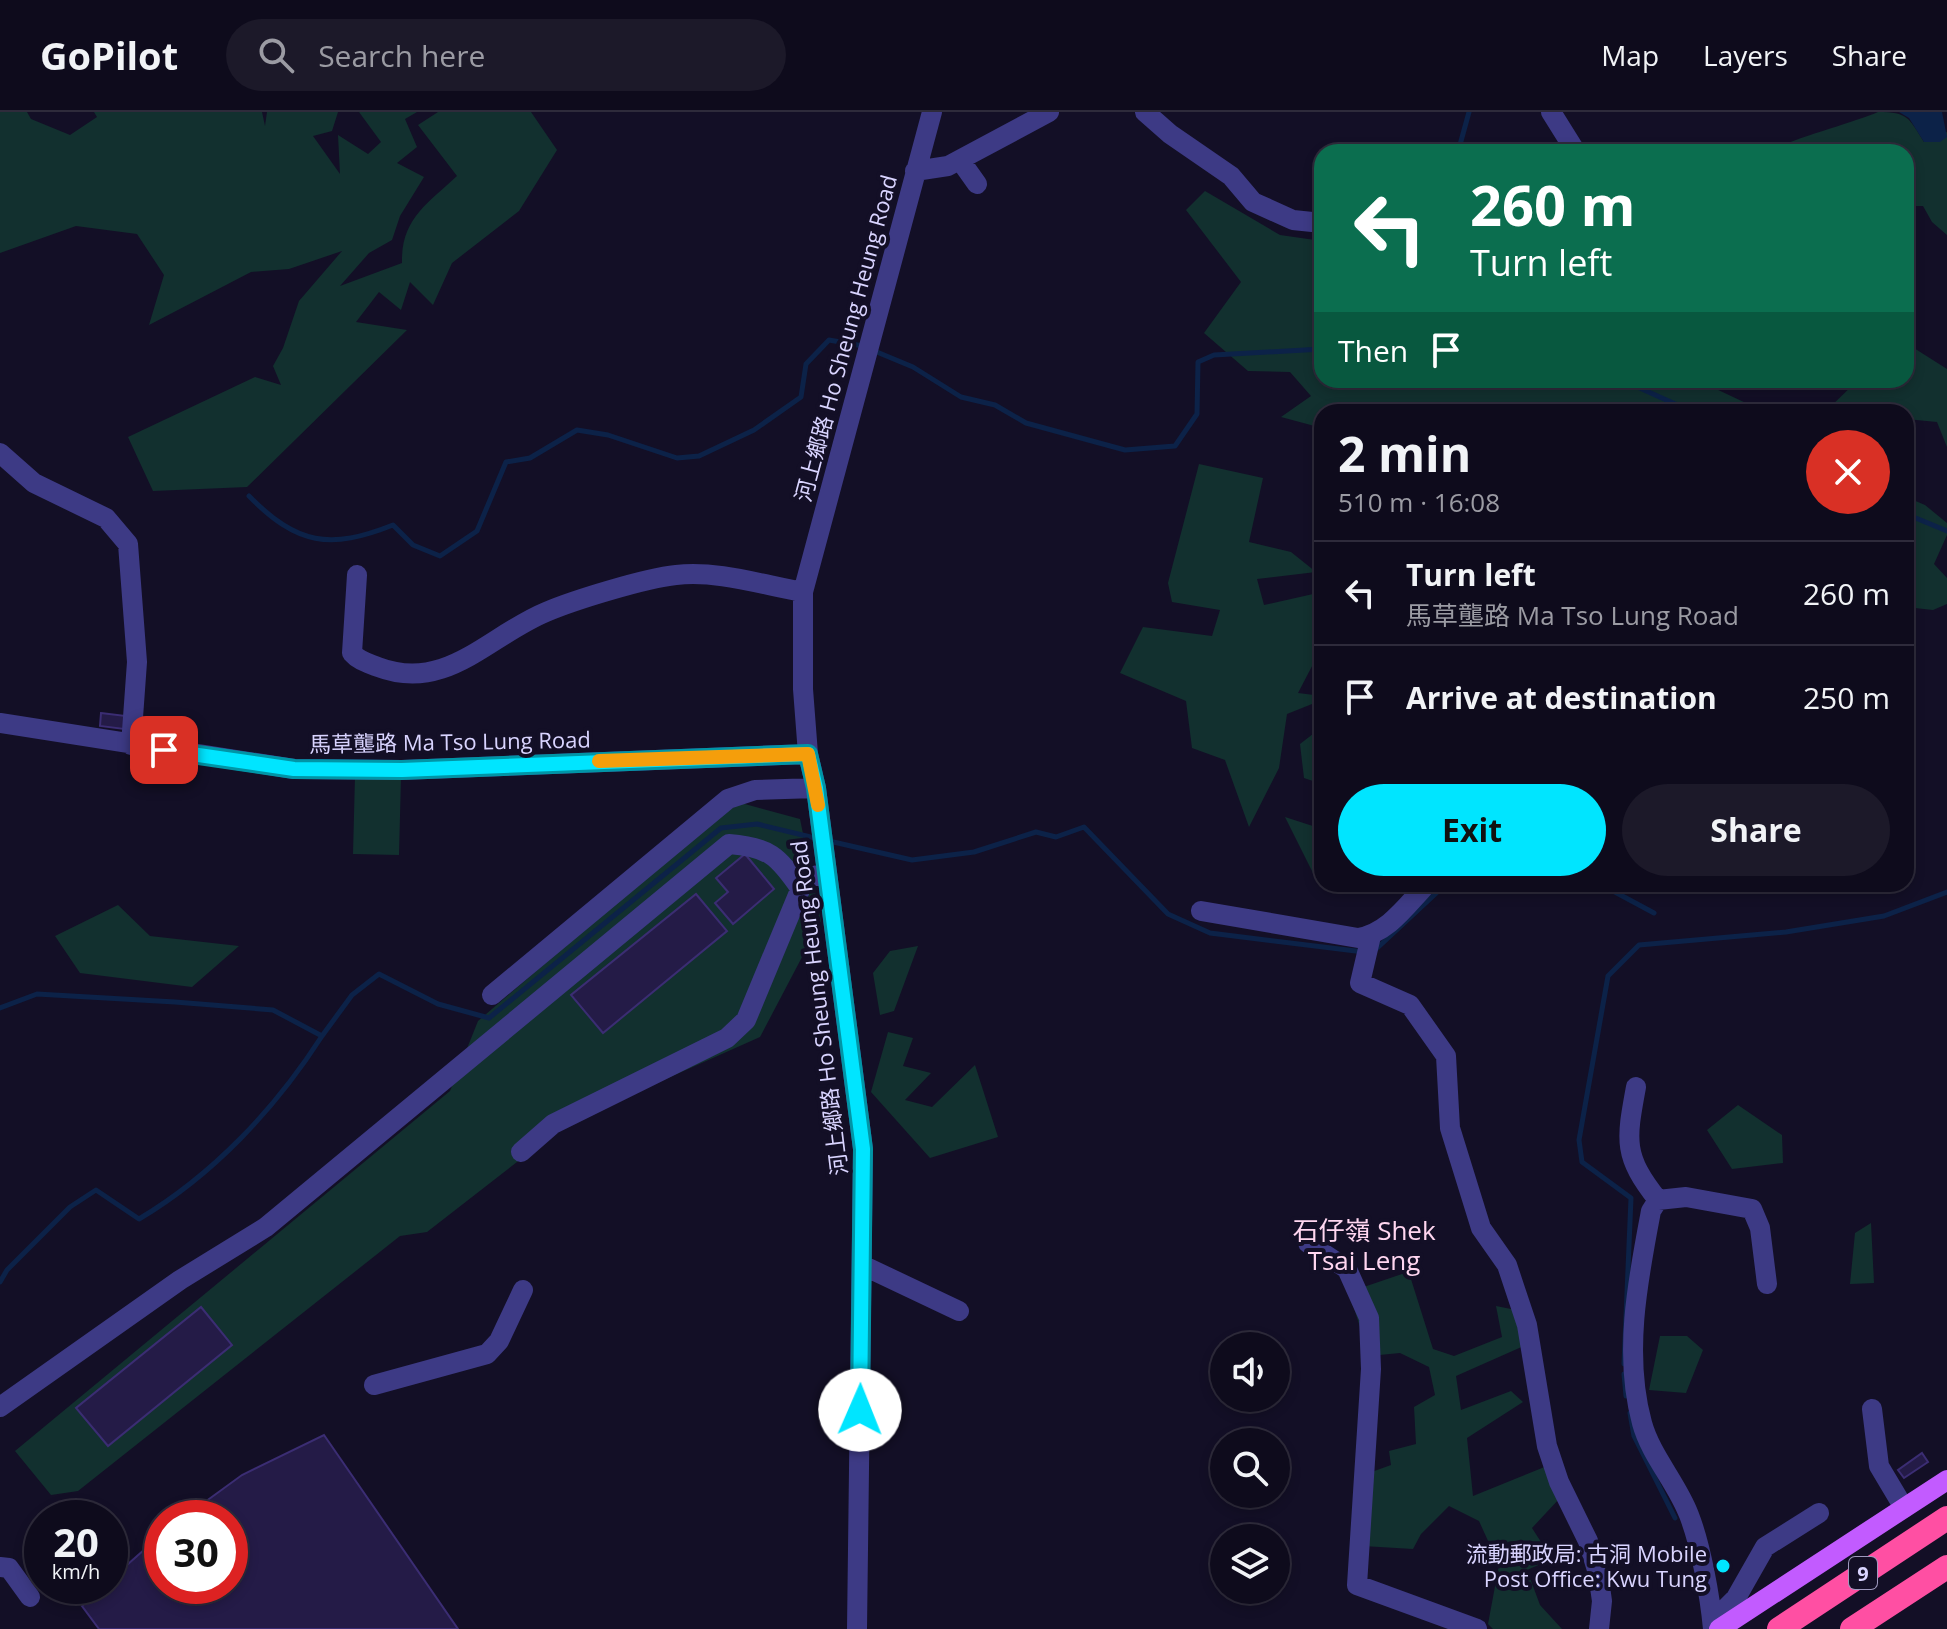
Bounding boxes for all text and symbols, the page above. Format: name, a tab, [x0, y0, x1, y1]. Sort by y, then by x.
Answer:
search box	[226, 19, 786, 91]
text: GoPilot	[40, 29, 178, 81]
icon: search	[254, 33, 298, 77]
text: Search here	[318, 35, 485, 76]
text: Map	[1601, 36, 1659, 74]
text: Layers	[1703, 36, 1788, 74]
text: Share	[1832, 36, 1907, 74]
text: 260 m	[1470, 166, 1636, 242]
street label: 河上鄉路 Ho Sheung Heung Road	[787, 171, 903, 505]
icon: left	[1338, 176, 1442, 280]
text: Turn left	[1470, 238, 1612, 287]
icon: arrive	[1424, 328, 1468, 372]
text: Then	[1338, 330, 1408, 371]
text: 2 min	[1338, 421, 1471, 486]
button: close	[1806, 430, 1890, 514]
text: 510 m · 16:08	[1338, 484, 1500, 520]
text: Turn left	[1406, 554, 1536, 595]
icon: left	[1338, 571, 1382, 615]
text: 260 m	[1803, 573, 1890, 614]
text: 馬草壟路 Ma Tso Lung Road	[1406, 597, 1739, 633]
icon: arrive	[1338, 675, 1382, 719]
text: Arrive at destination	[1406, 677, 1717, 718]
text: 250 m	[1803, 677, 1890, 718]
pin	[130, 716, 198, 784]
street label: 馬草壟路 Ma Tso Lung Road	[309, 724, 591, 758]
icon: arrive	[142, 728, 186, 772]
button: Exit	[1338, 784, 1606, 876]
button: Share	[1622, 784, 1890, 876]
street label: 河上鄉路 Ho Sheung Heung Road	[783, 839, 853, 1177]
district label: 石仔嶺 Shek Tsai Leng	[1292, 1212, 1436, 1278]
map controls	[1210, 1332, 1290, 1604]
button: sound	[1210, 1332, 1290, 1412]
position arrow	[818, 1368, 902, 1452]
button: search	[1210, 1428, 1290, 1508]
speed limit sign: 30	[144, 1500, 248, 1604]
text: 20	[53, 1514, 99, 1569]
button: layers	[1210, 1524, 1290, 1604]
place label: 流動郵政局: 古洞 Mobile Post Office: Kwu Tung	[1466, 1538, 1707, 1593]
marker: 流動郵政局: 古洞 Mobile Post Office: Kwu Tung	[1714, 1557, 1732, 1575]
road number: 9	[1849, 1557, 1877, 1589]
text: km/h	[52, 1558, 100, 1585]

